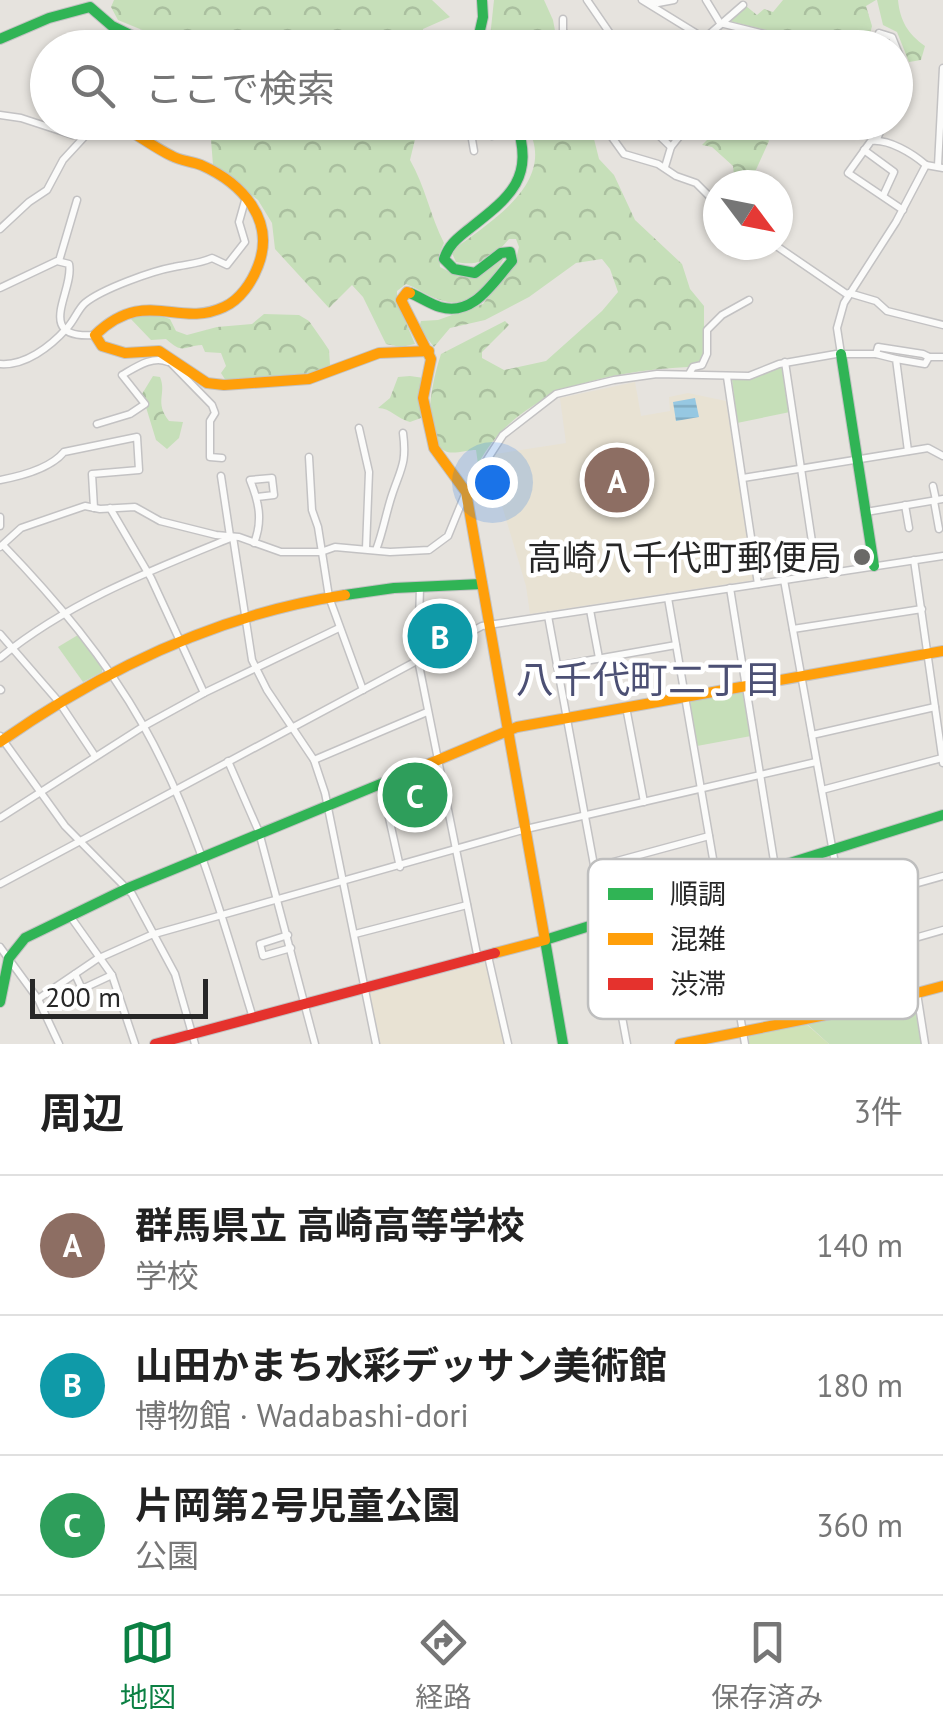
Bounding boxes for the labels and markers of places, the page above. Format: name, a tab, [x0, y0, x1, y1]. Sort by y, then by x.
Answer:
pin: A	[584, 442, 650, 518]
place label: 高崎八千代町郵便局	[527, 534, 842, 580]
marker: 高崎八千代町郵便局	[851, 546, 873, 568]
pin: B	[408, 598, 472, 674]
pin: C	[382, 758, 448, 832]

